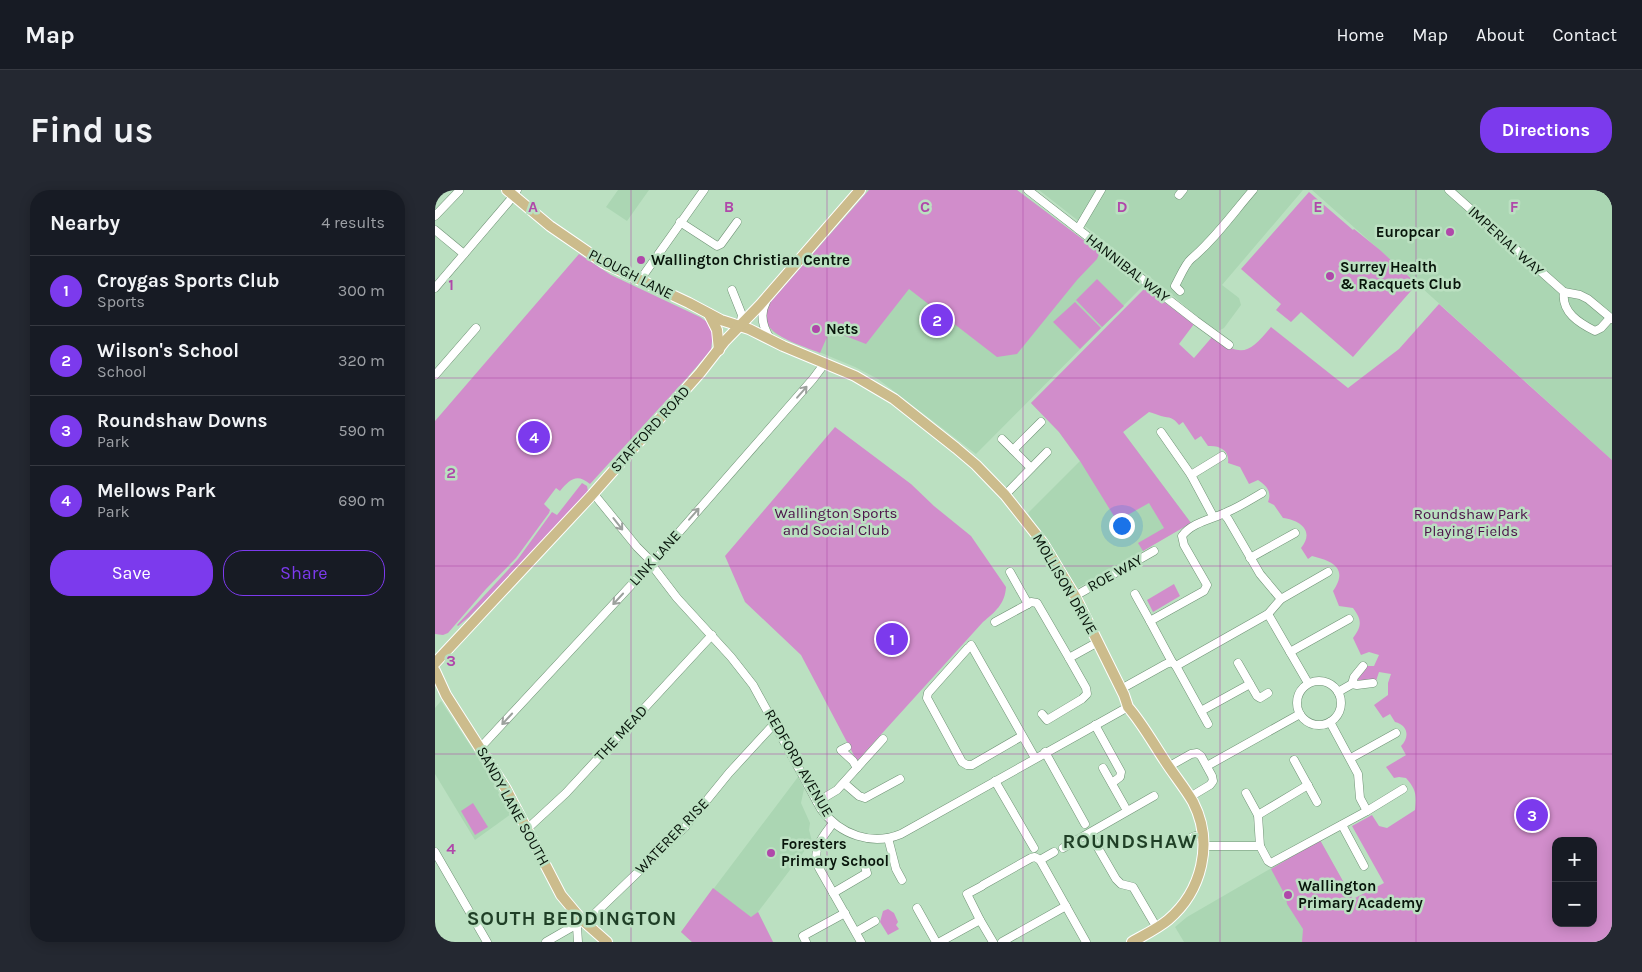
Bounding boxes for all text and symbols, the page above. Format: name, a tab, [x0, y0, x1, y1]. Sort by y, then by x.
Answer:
text: Map	[25, 21, 75, 49]
text: Home	[1336, 24, 1384, 46]
text: Map	[1412, 24, 1448, 46]
text: About	[1476, 24, 1525, 46]
text: Contact	[1553, 24, 1617, 46]
button: Directions	[1480, 107, 1612, 153]
text: Find us	[30, 110, 153, 151]
text: A	[528, 197, 538, 216]
text: B	[724, 197, 734, 216]
text: C	[920, 197, 930, 216]
text: D	[1117, 197, 1128, 216]
text: E	[1313, 197, 1323, 216]
text: F	[1510, 197, 1519, 216]
street label: IMPERIAL WAY	[1464, 202, 1548, 280]
text: Nearby	[50, 211, 120, 235]
text: 4 results	[321, 213, 385, 232]
place label: Europcar	[1376, 223, 1440, 241]
marker: Europcar	[1444, 226, 1456, 238]
street label: HANNIBAL WAY	[1083, 230, 1174, 307]
street label: PLOUGH LANE	[586, 245, 676, 303]
place label: Wallington Christian Centre	[651, 251, 850, 269]
marker: Wallington Christian Centre	[635, 254, 647, 266]
place label: Surrey Health & Racquets Club	[1340, 258, 1461, 293]
text: Croygas Sports Club	[97, 270, 279, 292]
marker: Surrey Health & Racquets Club	[1324, 270, 1336, 282]
text: 1	[448, 275, 454, 294]
text: 1	[63, 281, 69, 300]
text: 300 m	[338, 281, 385, 300]
text: Sports	[97, 292, 145, 311]
pin: 2	[921, 301, 953, 339]
place label: Nets	[826, 320, 859, 338]
marker: Nets	[810, 323, 822, 335]
text: Wilson's School	[97, 340, 239, 362]
text: 2	[61, 351, 71, 370]
text: 320 m	[338, 351, 385, 370]
text: School	[97, 362, 147, 381]
street label: STAFFORD ROAD	[606, 382, 694, 476]
one-way arrow	[796, 385, 807, 398]
text: Roundshaw Downs	[97, 410, 268, 432]
pin: 4	[518, 418, 550, 456]
text: 3	[61, 421, 71, 440]
text: 590 m	[338, 421, 385, 440]
text: Park	[97, 432, 129, 451]
text: 2	[446, 463, 456, 482]
text: Mellows Park	[97, 480, 216, 502]
text: 4	[61, 491, 71, 510]
text: 690 m	[338, 491, 385, 510]
text: Park	[97, 502, 129, 521]
park label: Wallington Sports and Social Club	[774, 504, 898, 539]
park label: Roundshaw Park Playing Fields	[1414, 505, 1528, 540]
one-way arrow	[689, 508, 700, 521]
your location	[1109, 513, 1135, 539]
one-way arrow	[613, 517, 623, 531]
street label: LINK LANE	[625, 527, 685, 589]
street label: MOLLISON DRIVE	[1029, 530, 1101, 638]
button: Save	[50, 550, 213, 596]
button: Share	[223, 550, 385, 596]
street label: ROE WAY	[1084, 550, 1146, 595]
one-way arrow	[612, 593, 624, 606]
pin: 1	[876, 620, 908, 658]
text: 3	[446, 651, 456, 670]
street label: THE MEAD	[591, 702, 651, 764]
street label: REDFORD AVENUE	[761, 706, 837, 820]
one-way arrow	[501, 712, 513, 725]
street label: SANDY LANE SOUTH	[473, 743, 553, 869]
street label: WATERER RISE	[631, 794, 713, 878]
pin: 3	[1516, 796, 1548, 834]
district label: ROUNDSHAW	[1062, 830, 1198, 853]
place label: Foresters Primary School	[781, 835, 889, 870]
map controls	[1552, 837, 1597, 927]
button: +	[1552, 837, 1597, 882]
text: 4	[446, 839, 456, 858]
marker: Foresters Primary School	[765, 847, 777, 859]
place label: Wallington Primary Academy	[1298, 877, 1423, 912]
button: −	[1552, 882, 1597, 927]
marker: Wallington Primary Academy	[1282, 889, 1294, 901]
district label: SOUTH BEDDINGTON	[467, 907, 677, 930]

